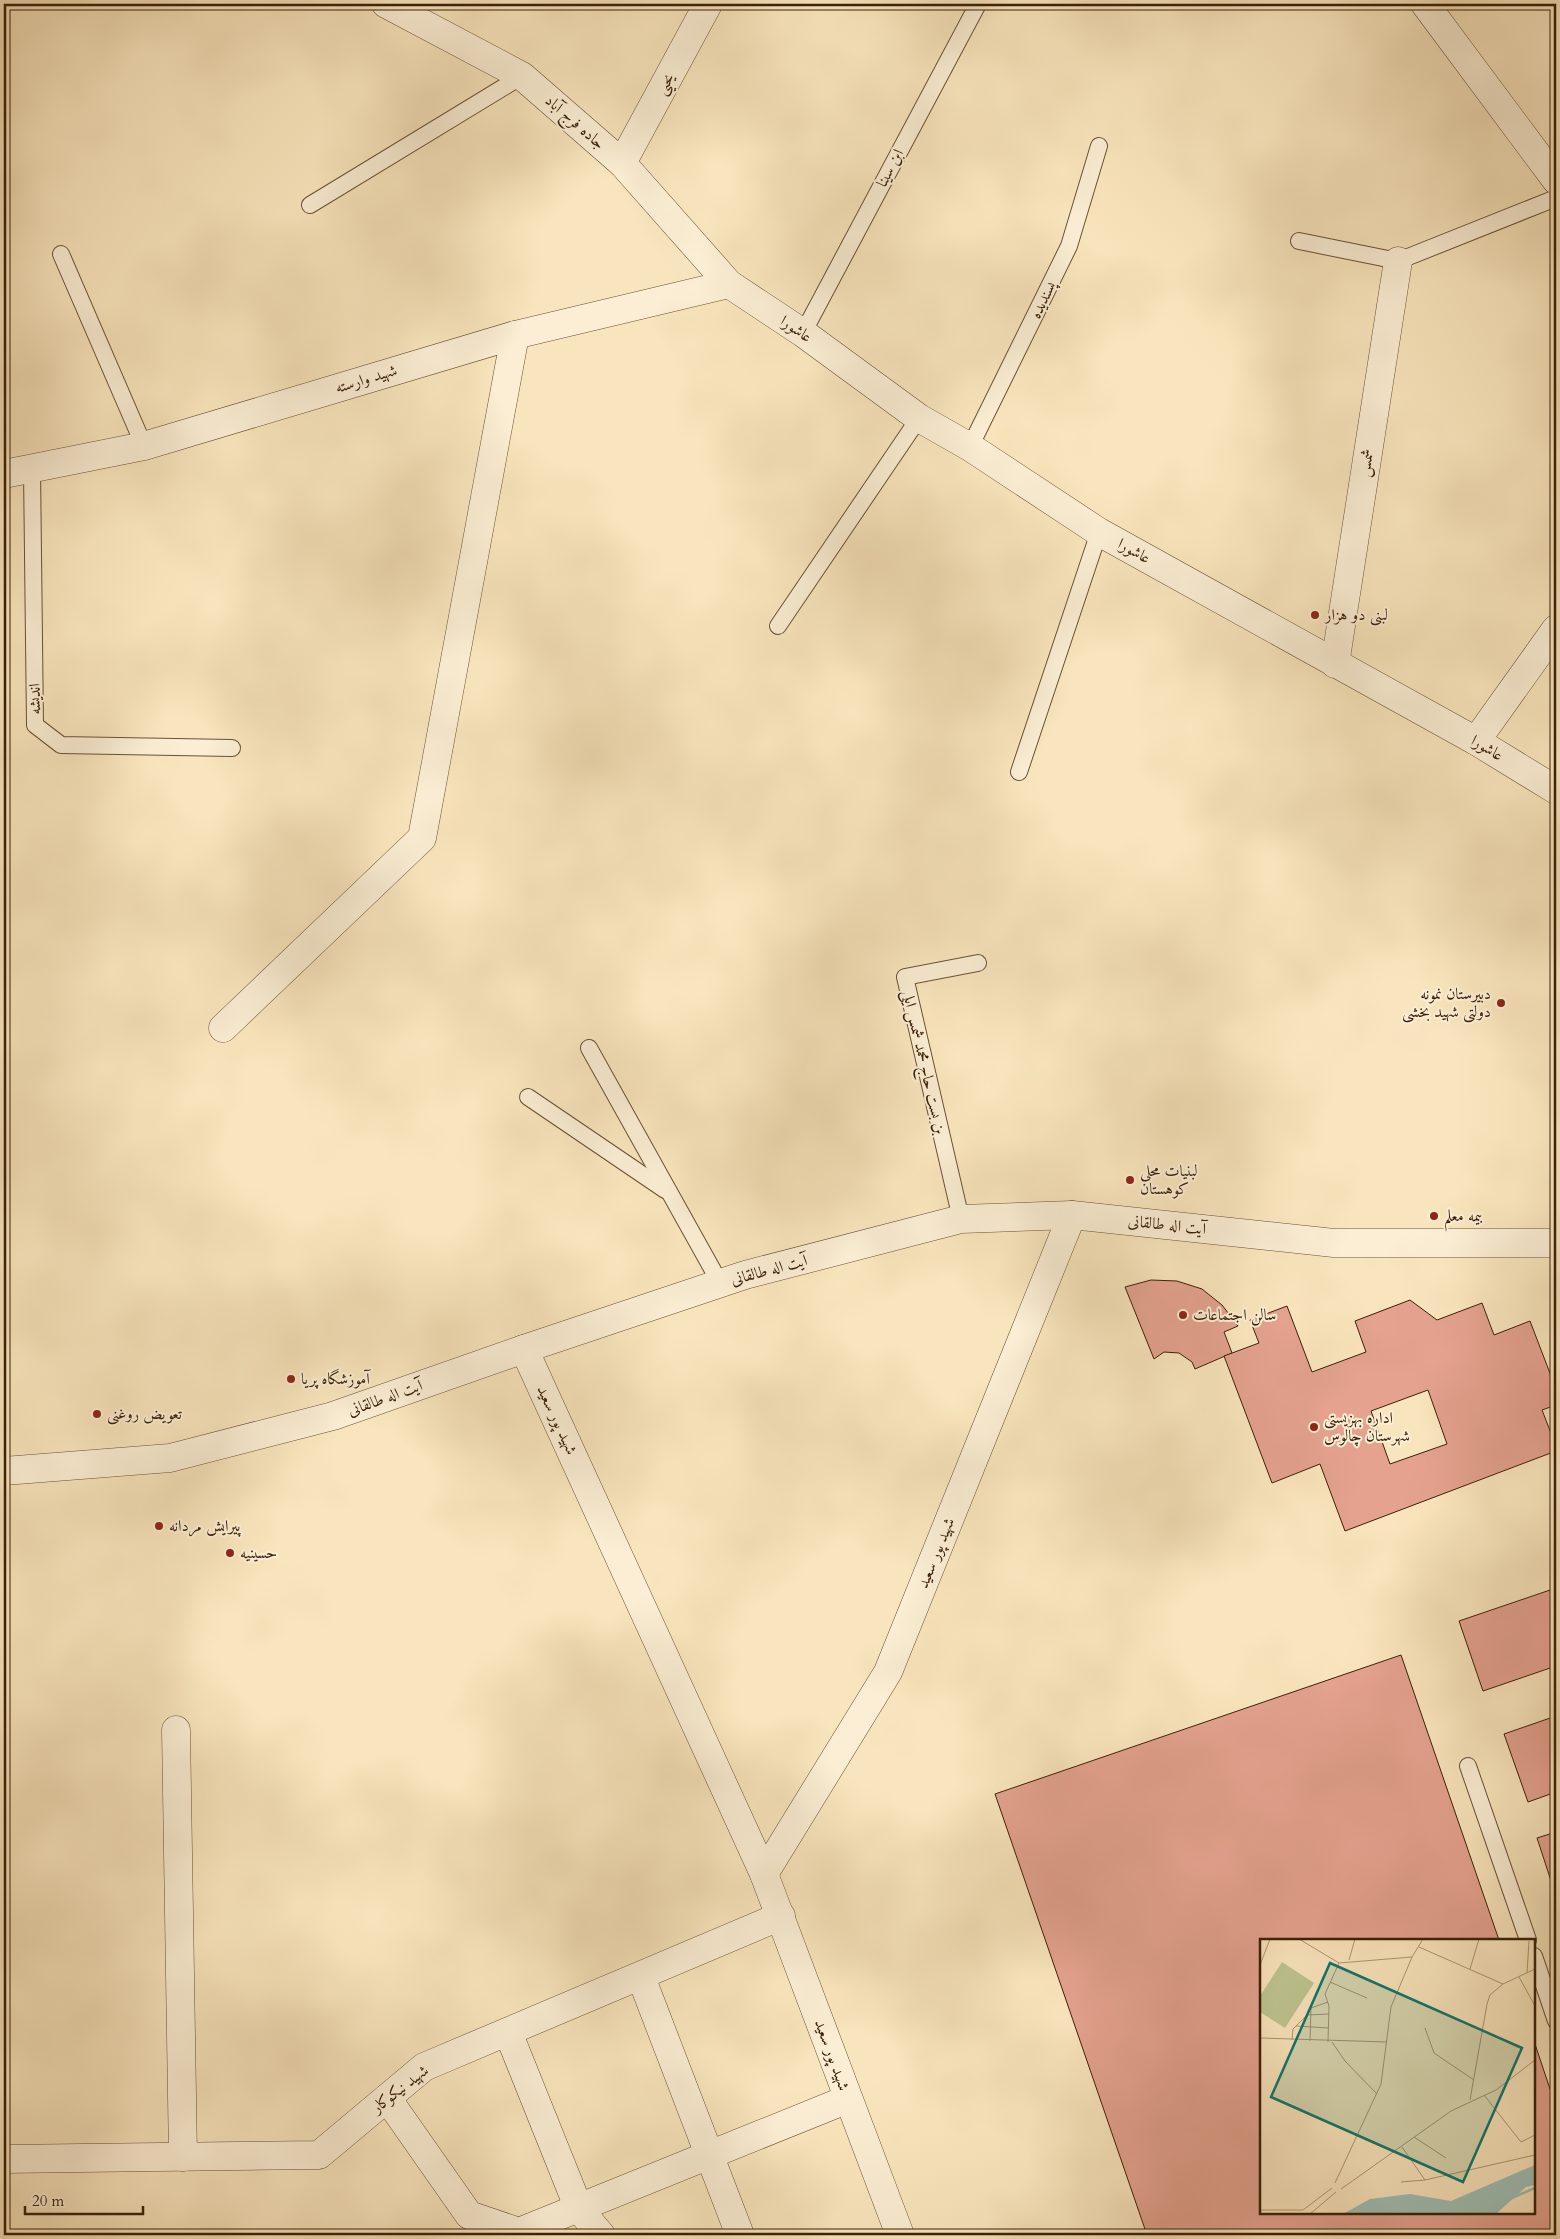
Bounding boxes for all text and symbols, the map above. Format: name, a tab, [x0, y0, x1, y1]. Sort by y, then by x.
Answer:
street label: یحیی	[650, 69, 682, 100]
street label: جاده فرج آباد	[538, 90, 610, 157]
street label: ابن سینا	[871, 145, 909, 191]
street label: پسندیده	[1025, 276, 1062, 322]
street label: عاشورا	[776, 310, 816, 348]
street label: شهید وارسته	[332, 359, 400, 399]
street label: شمس	[1353, 447, 1379, 479]
street label: عاشورا	[1114, 533, 1154, 569]
place label: لبنی دو هزار	[1323, 604, 1388, 626]
marker: لبنی دو هزار	[1309, 609, 1321, 621]
street label: اندیشه	[24, 683, 46, 715]
street label: عاشورا	[1467, 730, 1507, 766]
place label: دبیرستان نمونه دولتی شهید بخشی	[1402, 983, 1491, 1023]
street label: بن بست حاج محمد شمس ایلی	[894, 988, 951, 1137]
marker: دبیرستان نمونه دولتی شهید بخشی	[1495, 997, 1507, 1009]
place label: لبنیات محلی کوهستان	[1140, 1160, 1198, 1200]
marker: لبنیات محلی کوهستان	[1124, 1174, 1136, 1186]
place label: بیمه معلم	[1444, 1205, 1483, 1232]
street label: آیت اله طالقانی	[1127, 1210, 1209, 1240]
marker: بیمه معلم	[1428, 1210, 1440, 1222]
street label: آیت اله طالقانی	[728, 1249, 811, 1291]
place label: سالن اجتماعات	[1193, 1304, 1276, 1326]
marker: سالن اجتماعات	[1177, 1309, 1189, 1321]
place label: آموزشگاه پریا	[301, 1368, 371, 1390]
marker: آموزشگاه پریا	[285, 1373, 297, 1385]
street label: آیت اله طالقانی	[344, 1374, 427, 1422]
street label: شهید پور سعید	[531, 1382, 583, 1458]
place label: تعویض روغنی	[107, 1403, 183, 1425]
place label: اداره بهزیستی شهرستان چالوس	[1324, 1407, 1410, 1447]
marker: تعویض روغنی	[91, 1408, 103, 1420]
marker: اداره بهزیستی شهرستان چالوس	[1308, 1421, 1320, 1433]
street label: شهید پور سعید	[912, 1514, 960, 1592]
place label: پیرایش مردانه	[169, 1515, 241, 1537]
marker: پیرایش مردانه	[153, 1520, 165, 1532]
place label: حسینیه	[240, 1542, 277, 1564]
marker: حسینیه	[224, 1547, 236, 1559]
inset map	[1260, 1939, 1535, 2214]
street label: شهید پور سعید	[809, 2016, 855, 2094]
street label: شهید نیکوکار	[365, 2060, 433, 2120]
scale bar	[25, 2184, 142, 2216]
text: 20 m	[32, 2191, 64, 2211]

